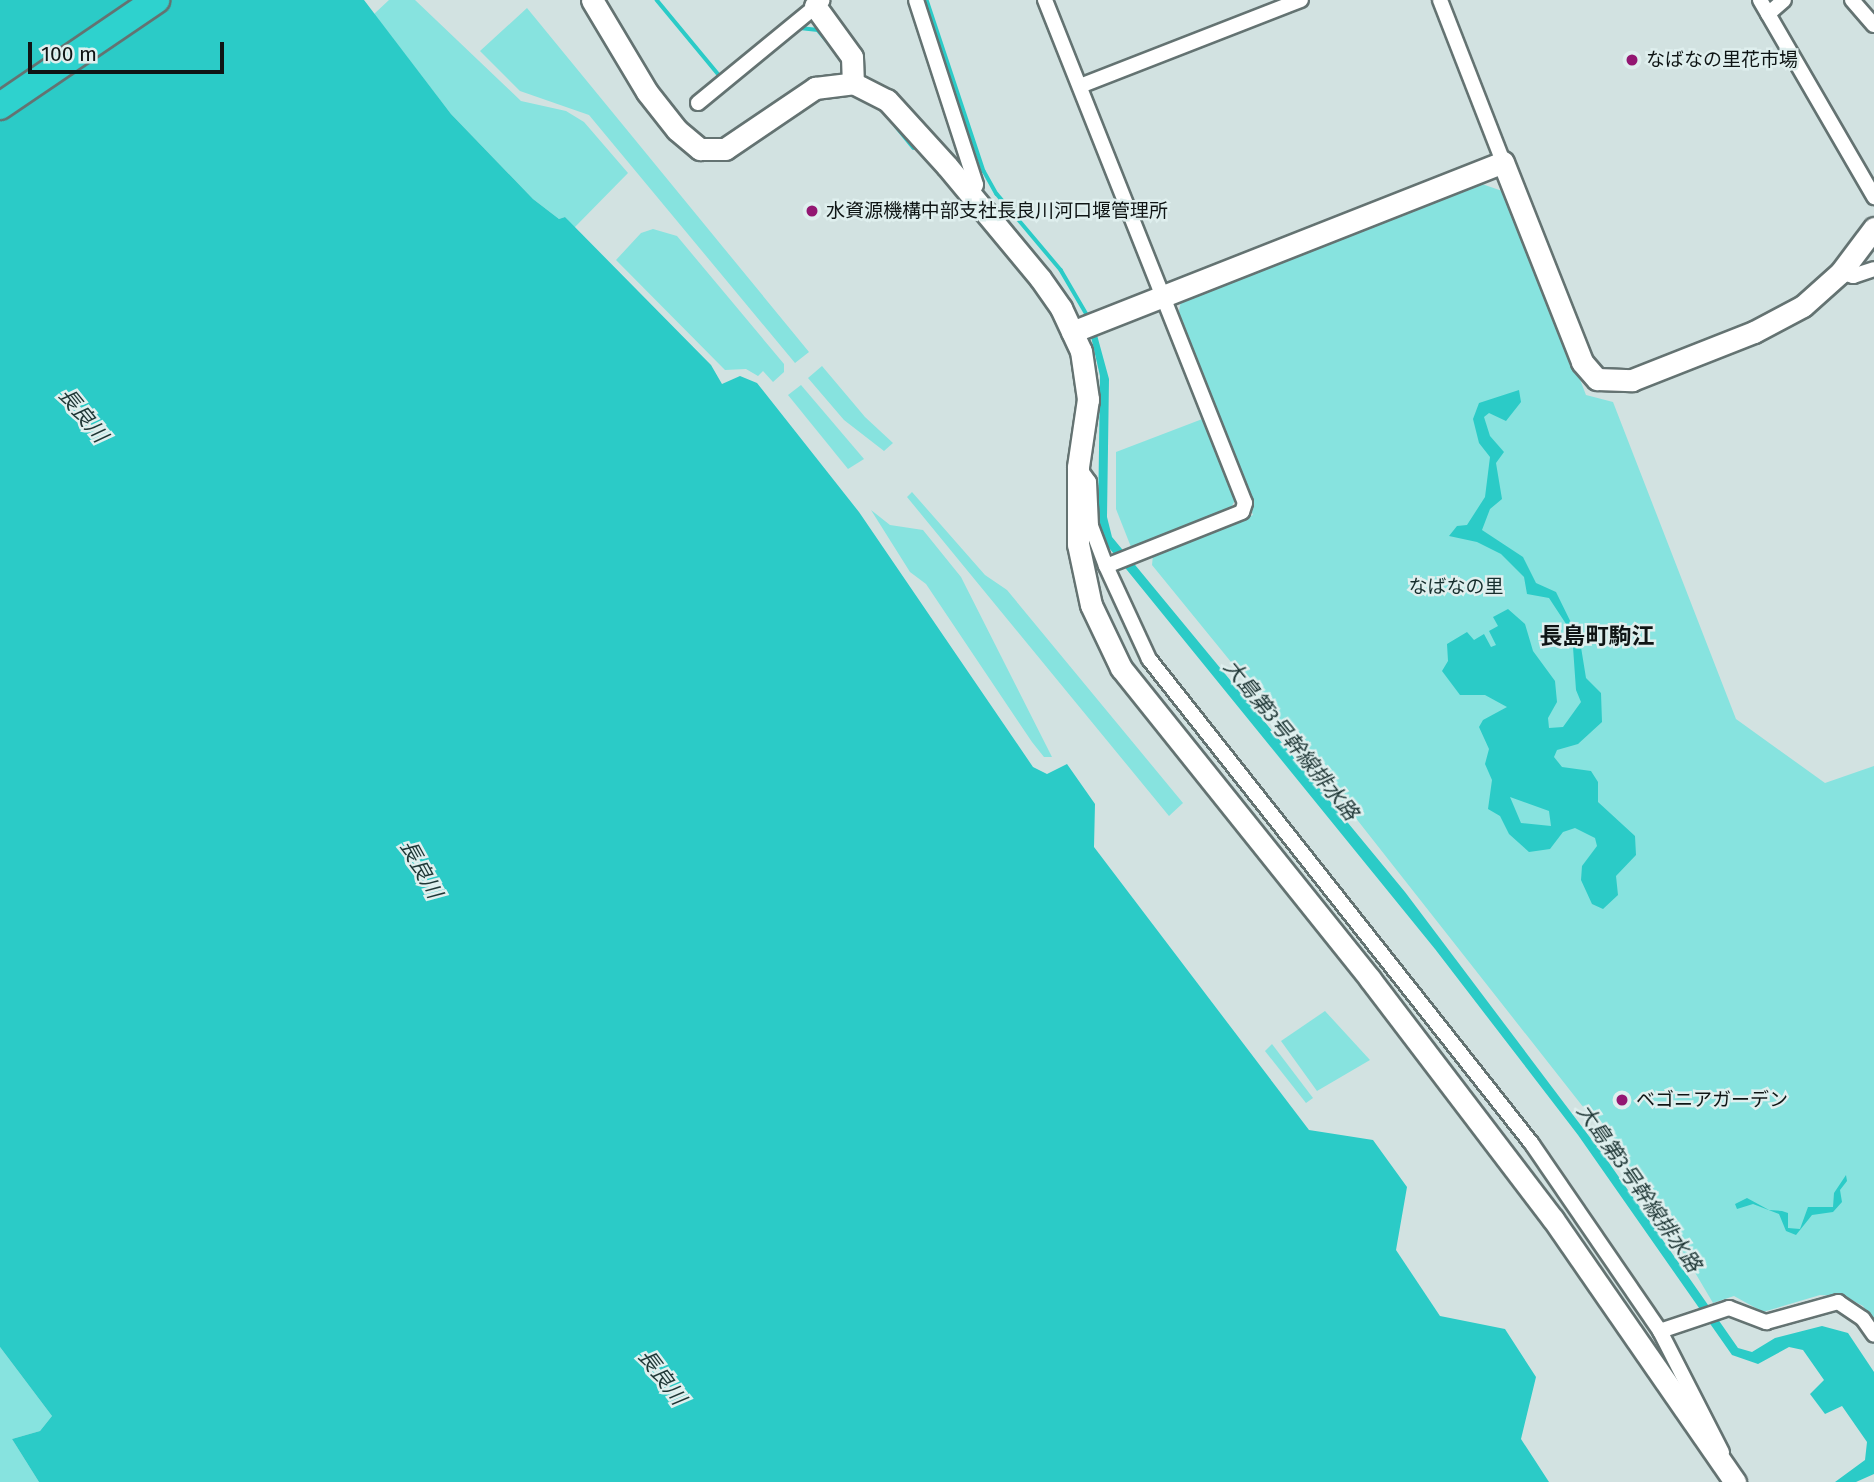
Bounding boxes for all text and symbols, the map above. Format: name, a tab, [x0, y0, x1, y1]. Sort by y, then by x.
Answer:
scale bar	[32, 28, 228, 72]
text: 100 m	[41, 41, 97, 67]
place label: なばなの里花市場	[1646, 49, 1798, 71]
marker: なばなの里花市場	[1624, 52, 1640, 68]
place label: 水資源機構中部支社長良川河口堰管理所	[826, 200, 1168, 222]
marker: 水資源機構中部支社長良川河口堰管理所	[804, 203, 820, 219]
water label: 長良川	[53, 383, 113, 447]
park label: なばなの里	[1409, 576, 1503, 598]
district label: 長島町駒江	[1540, 622, 1654, 650]
water label: 大島第3号幹線排水路	[1218, 655, 1364, 825]
water label: 長良川	[395, 835, 447, 903]
place label: ベゴニアガーデン	[1636, 1089, 1788, 1111]
marker: ベゴニアガーデン	[1614, 1092, 1630, 1108]
water label: 大島第3号幹線排水路	[1572, 1099, 1706, 1277]
water label: 長良川	[633, 1344, 691, 1410]

